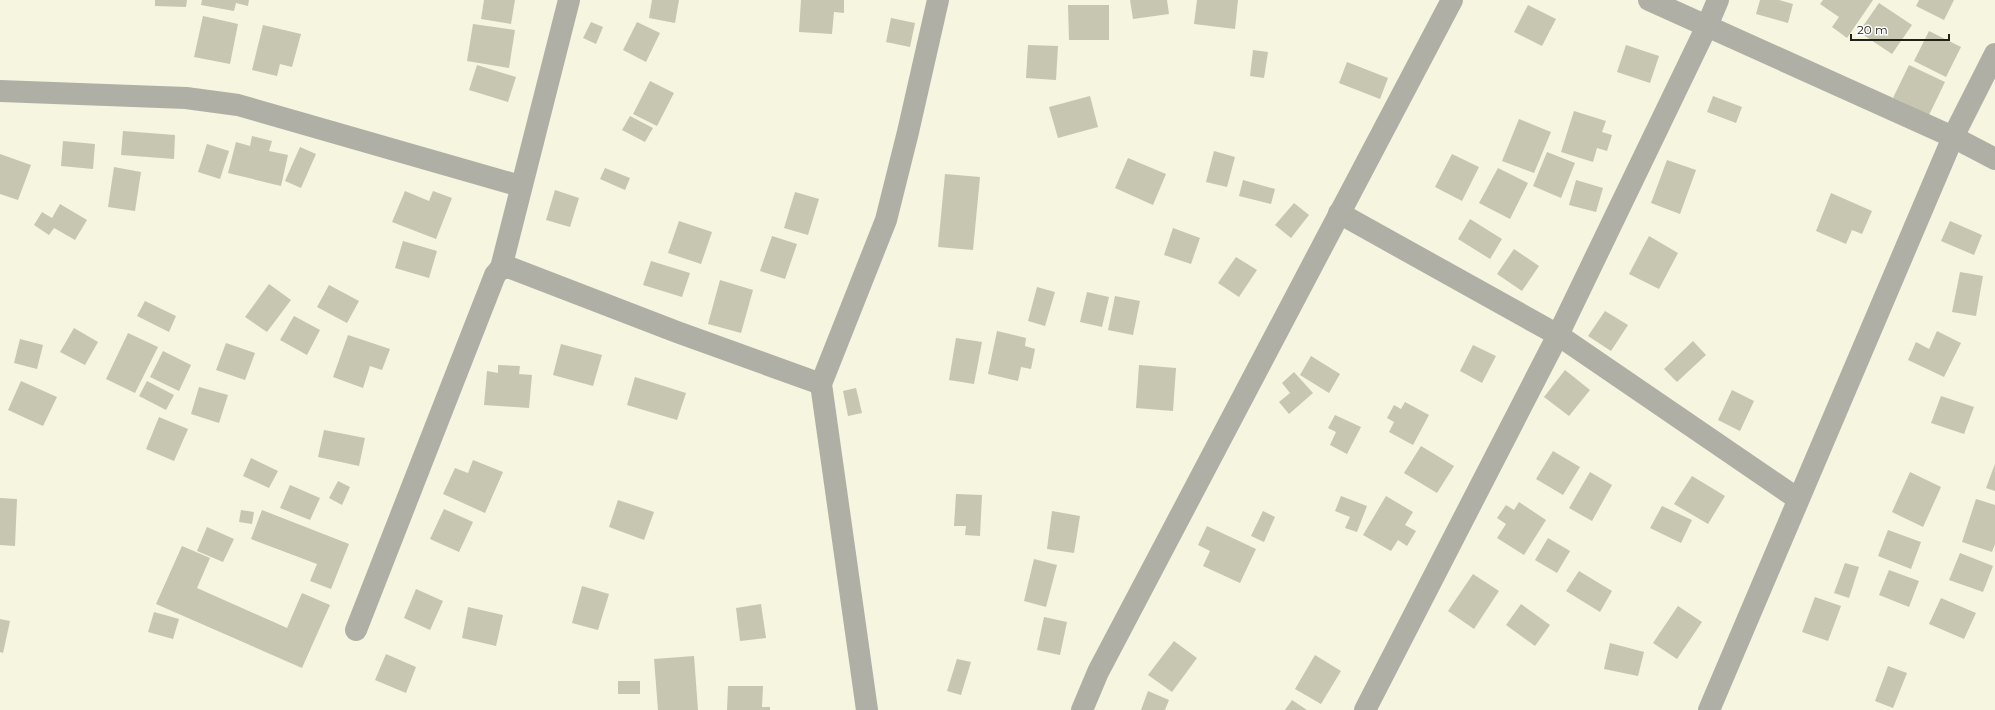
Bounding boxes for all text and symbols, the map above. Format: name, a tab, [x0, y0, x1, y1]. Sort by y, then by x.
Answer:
scale bar	[1851, 16, 1949, 42]
text: 20 m	[1857, 22, 1888, 37]

